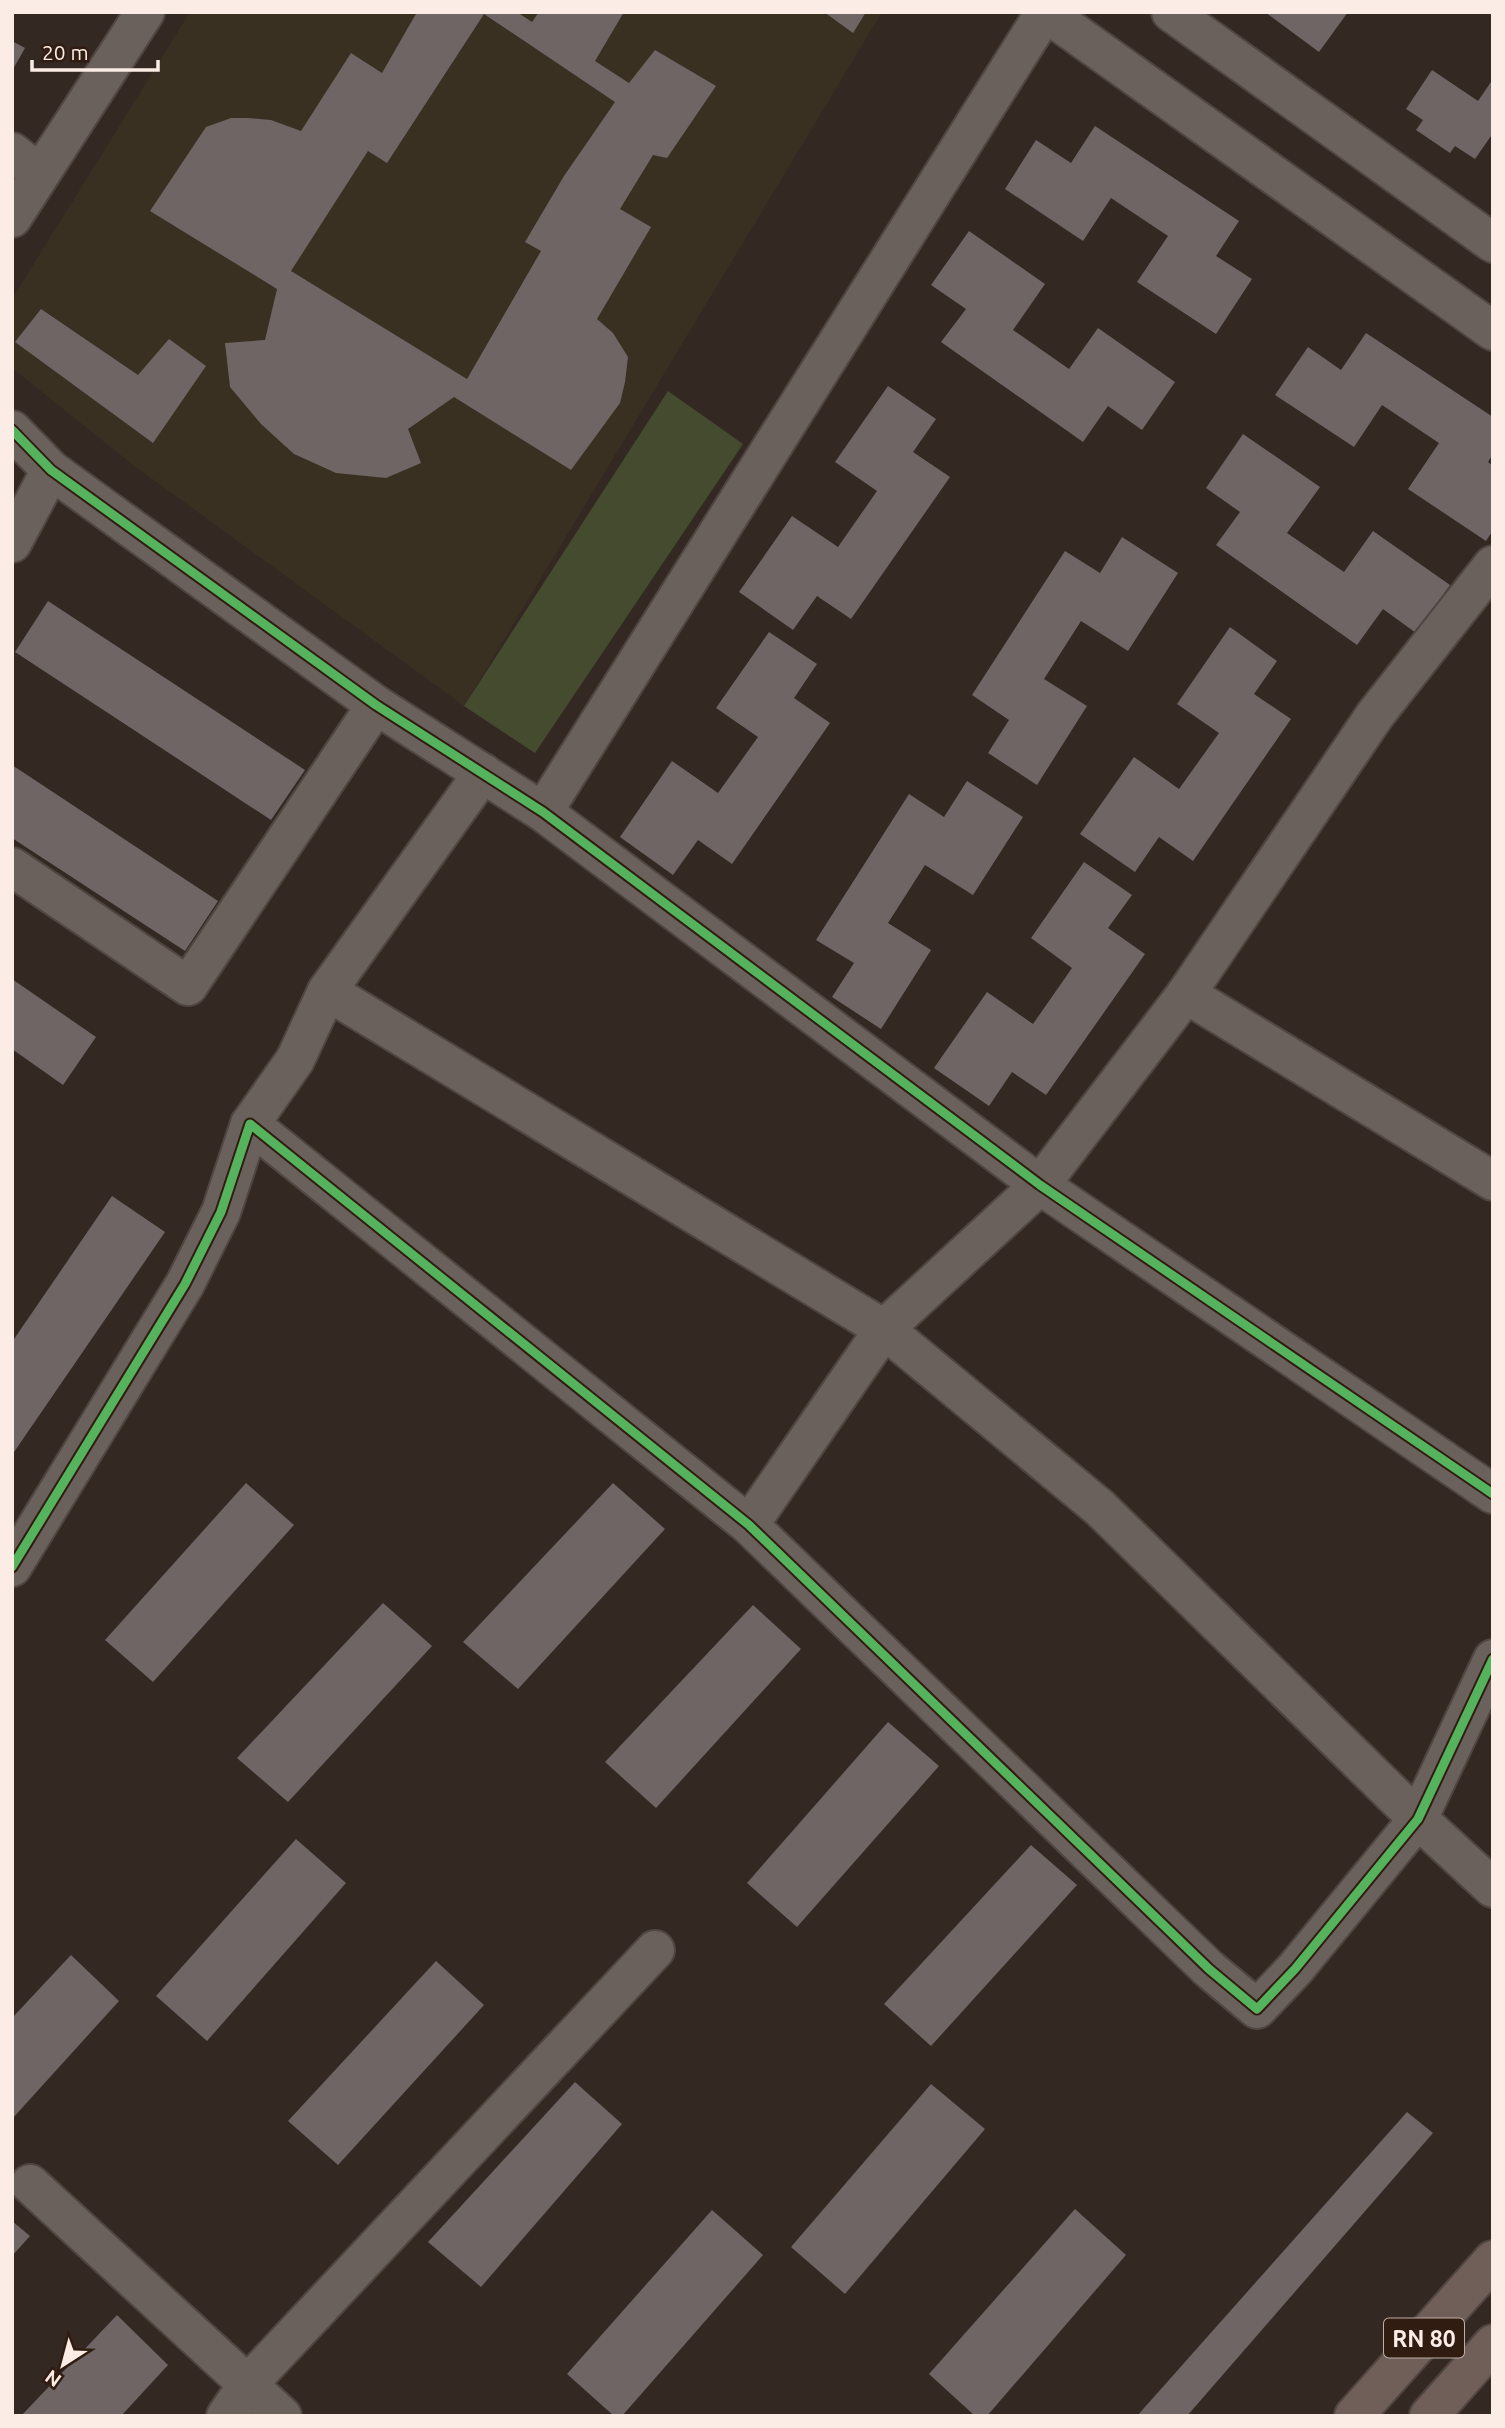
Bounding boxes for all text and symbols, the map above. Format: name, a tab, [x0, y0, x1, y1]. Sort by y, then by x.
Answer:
scale bar	[32, 28, 158, 72]
text: 20 m	[42, 40, 89, 64]
road number: RN 80	[1384, 2318, 1464, 2358]
north arrow	[28, 2330, 98, 2400]
text: N	[41, 2366, 65, 2392]

